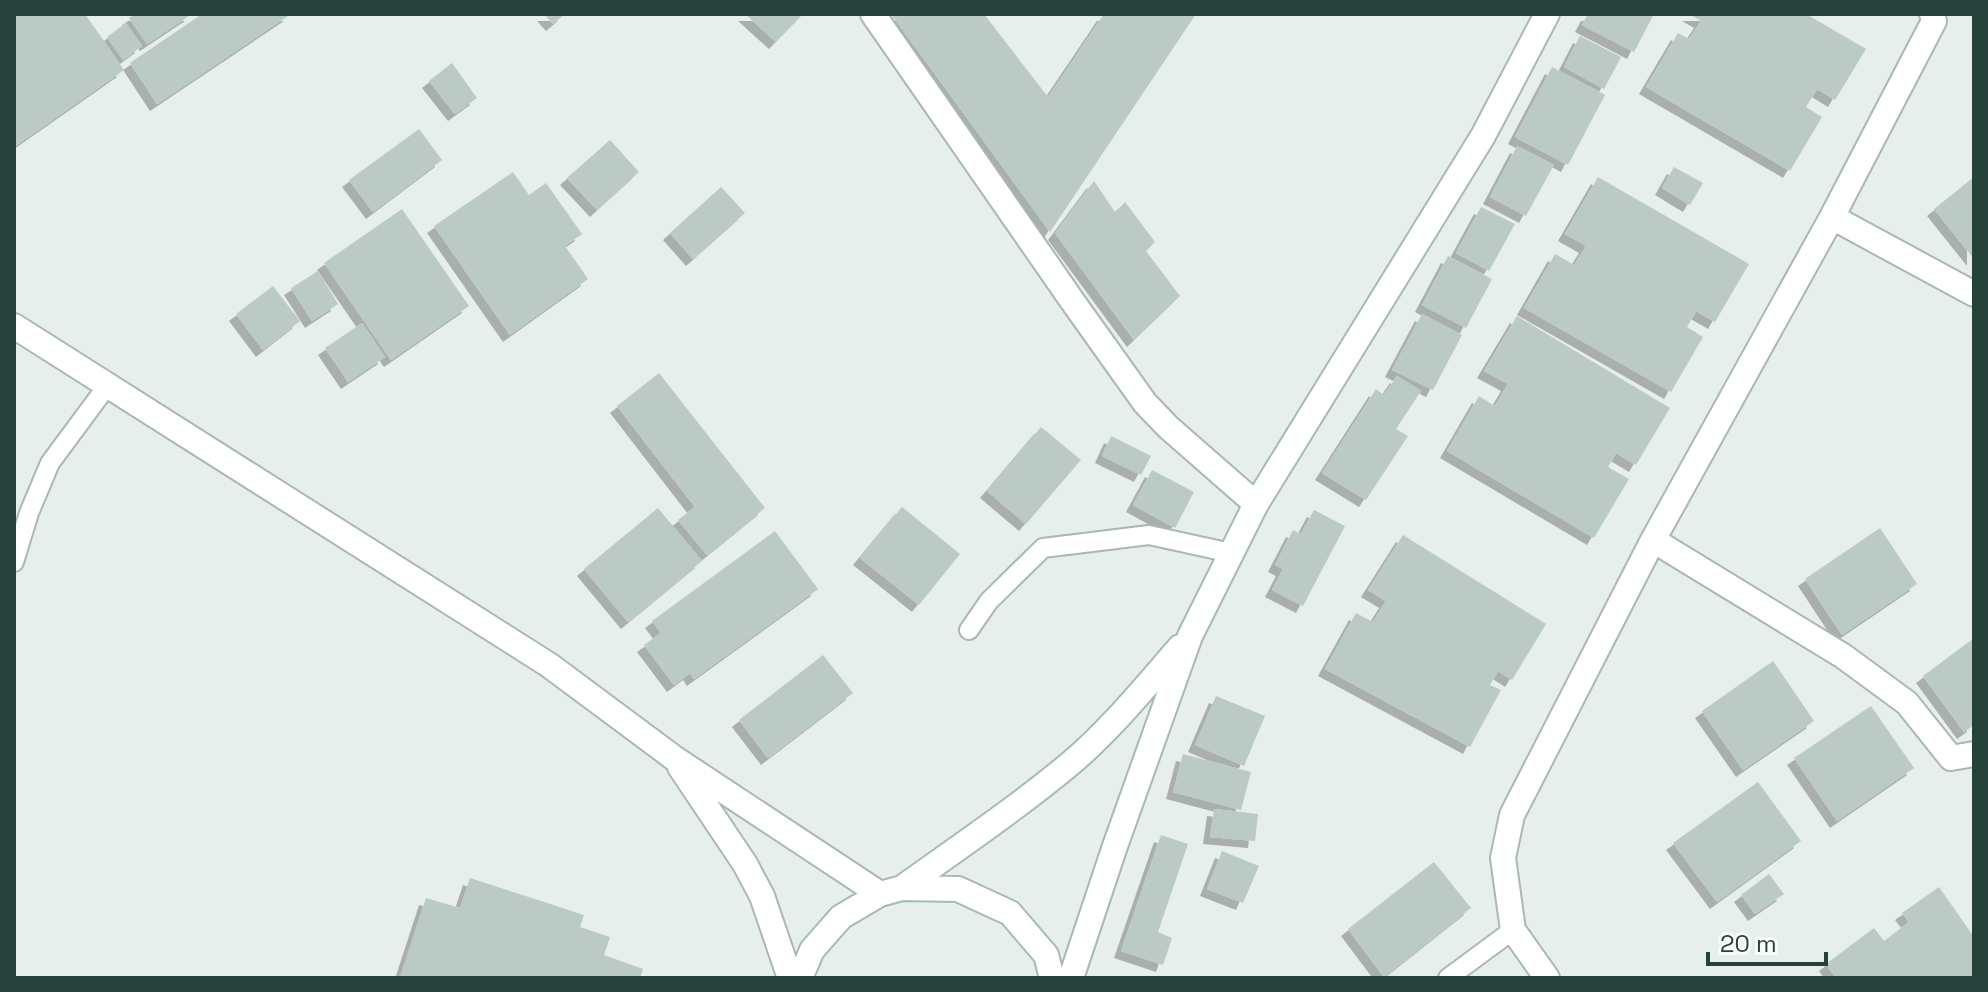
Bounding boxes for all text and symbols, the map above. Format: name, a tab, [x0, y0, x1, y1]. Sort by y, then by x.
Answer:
scale bar	[1708, 916, 1826, 966]
text: 20 m	[1720, 928, 1777, 959]

